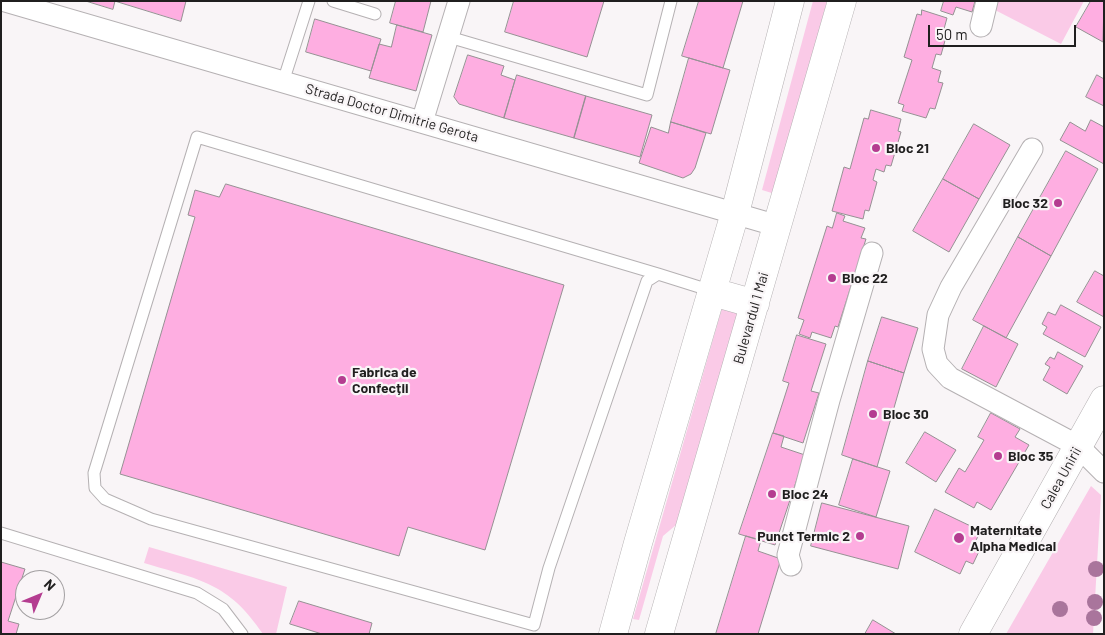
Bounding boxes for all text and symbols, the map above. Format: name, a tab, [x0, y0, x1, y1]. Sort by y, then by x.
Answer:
scale bar	[930, 15, 1078, 47]
text: 50 m	[936, 25, 968, 43]
street label: Strada Doctor Dimitrie Gerota	[304, 80, 480, 146]
place label: Bloc 21	[886, 140, 929, 156]
marker: Bloc 21	[870, 142, 882, 154]
place label: Bloc 32	[1002, 195, 1048, 211]
marker: Bloc 32	[1052, 197, 1064, 209]
street label: Bulevardul 1 Mai	[730, 270, 772, 366]
place label: Bloc 22	[842, 270, 888, 286]
marker: Bloc 22	[826, 272, 838, 284]
place label: Fabrica de Confecții	[352, 364, 417, 397]
marker: Fabrica de Confecții	[336, 374, 348, 386]
place label: Bloc 30	[883, 406, 929, 422]
marker: Bloc 30	[867, 408, 879, 420]
street label: Calea Unirii	[1037, 444, 1085, 512]
place label: Bloc 35	[1008, 448, 1053, 464]
marker: Bloc 35	[992, 450, 1004, 462]
place label: Bloc 24	[782, 486, 829, 502]
marker: Bloc 24	[766, 488, 778, 500]
place label: Maternitate Alpha Medical	[970, 522, 1056, 554]
place label: Punct Termic 2	[757, 528, 850, 544]
marker: Punct Termic 2	[854, 530, 866, 542]
marker: Maternitate Alpha Medical	[952, 531, 966, 545]
north arrow	[15, 570, 65, 620]
text: N	[41, 575, 60, 594]

